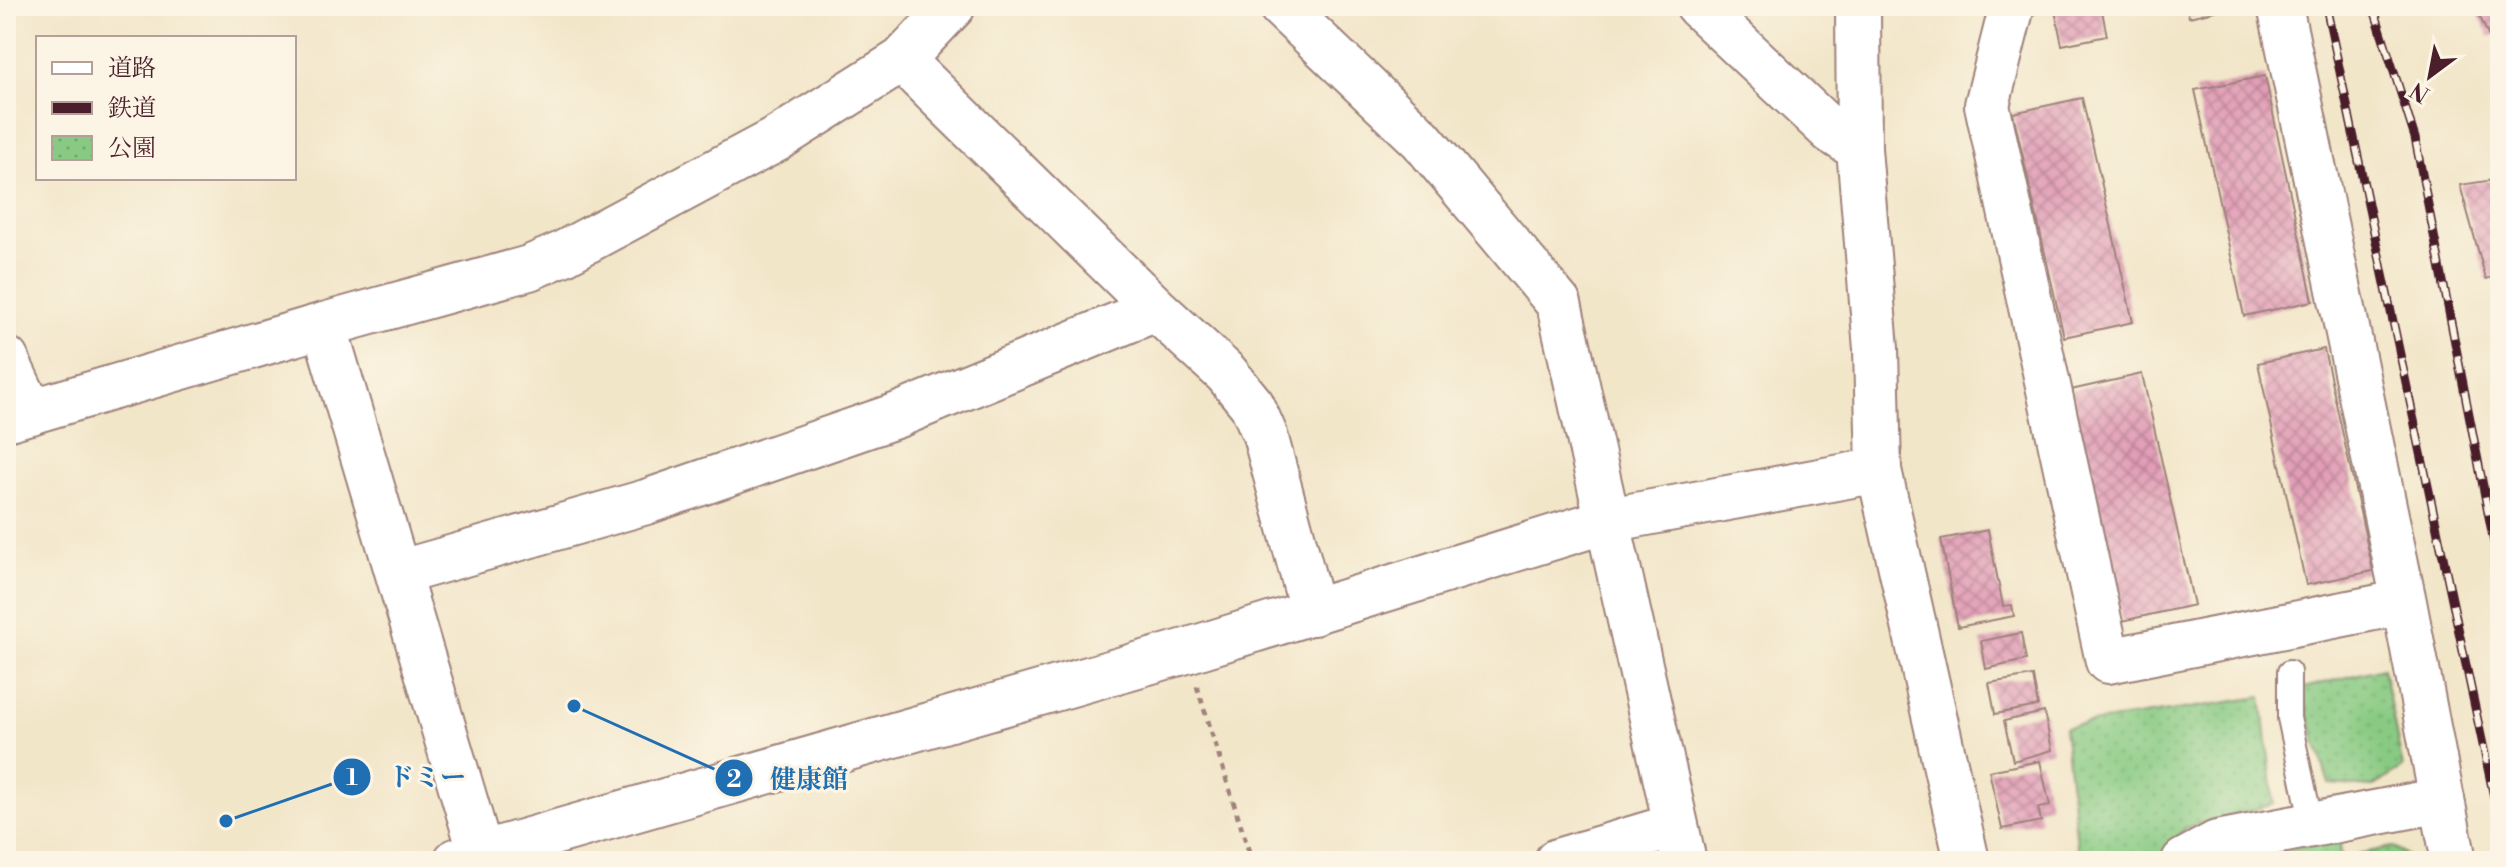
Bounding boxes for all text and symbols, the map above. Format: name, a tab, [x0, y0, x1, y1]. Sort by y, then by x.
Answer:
legend	[36, 36, 296, 180]
north arrow	[2390, 36, 2470, 116]
text: 道路	[108, 54, 156, 84]
text: N	[2405, 75, 2435, 108]
text: 鉄道	[108, 94, 156, 124]
text: 公園	[108, 134, 156, 164]
callout: ドミー	[332, 752, 482, 802]
callout: 健康館	[714, 753, 864, 803]
text: ドミー	[388, 762, 466, 794]
text: 1	[346, 763, 358, 793]
text: 健康館	[770, 764, 848, 796]
text: 2	[727, 765, 742, 795]

